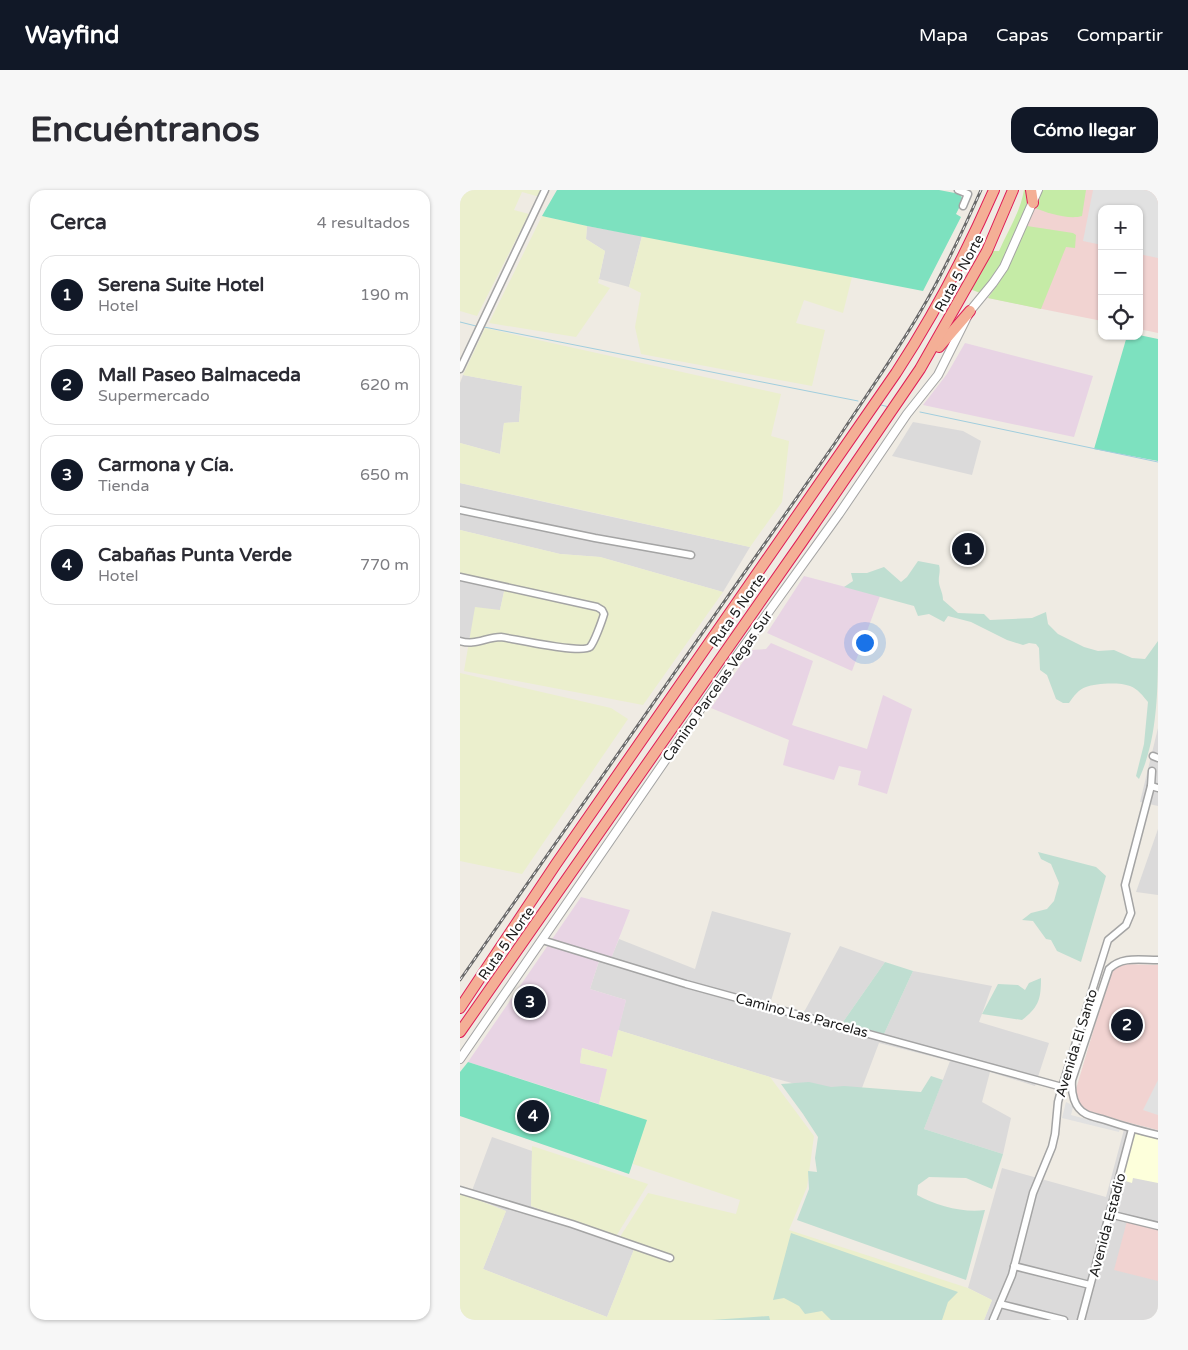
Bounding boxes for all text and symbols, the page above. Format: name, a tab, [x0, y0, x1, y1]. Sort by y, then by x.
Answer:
text: Wayfind	[25, 21, 120, 50]
text: Mapa	[919, 24, 968, 46]
text: Capas	[996, 24, 1049, 46]
text: Compartir	[1077, 24, 1163, 46]
button: Cómo llegar	[1011, 107, 1158, 153]
text: Encuéntranos	[30, 109, 260, 151]
map controls	[1098, 205, 1143, 340]
button: +	[1098, 205, 1143, 250]
text: Cerca	[50, 210, 107, 235]
text: 4 resultados	[317, 213, 410, 233]
street label: Ruta 5 Norte	[931, 232, 988, 315]
button: −	[1098, 250, 1143, 295]
text: Serena Suite Hotel	[98, 274, 264, 296]
text: 1	[62, 285, 72, 305]
text: 190 m	[360, 285, 409, 305]
button: locate	[1098, 295, 1143, 340]
text: Hotel	[98, 296, 139, 316]
text: Mall Paseo Balmaceda	[98, 364, 301, 386]
text: 2	[62, 375, 72, 395]
text: 620 m	[360, 375, 409, 395]
text: Supermercado	[98, 386, 210, 406]
text: Carmona y Cía.	[98, 454, 234, 476]
text: 3	[62, 465, 72, 485]
text: 650 m	[360, 465, 409, 485]
text: Tienda	[98, 476, 149, 496]
pin: 1	[952, 530, 984, 568]
text: Cabañas Punta Verde	[98, 544, 292, 566]
text: 4	[62, 555, 72, 575]
text: 770 m	[360, 555, 409, 575]
text: Hotel	[98, 566, 139, 586]
street label: Ruta 5 Norte	[706, 570, 769, 650]
street label: Camino Parcelas Vegas Sur	[659, 607, 776, 765]
your location	[852, 630, 878, 656]
street label: Ruta 5 Norte	[475, 903, 538, 983]
pin: 3	[514, 983, 546, 1021]
street label: Avenida El Santo	[1052, 987, 1101, 1099]
street label: Camino Las Parcelas	[734, 990, 870, 1041]
pin: 2	[1111, 1006, 1143, 1044]
pin: 4	[517, 1097, 549, 1135]
street label: Avenida Estadio	[1085, 1171, 1130, 1279]

